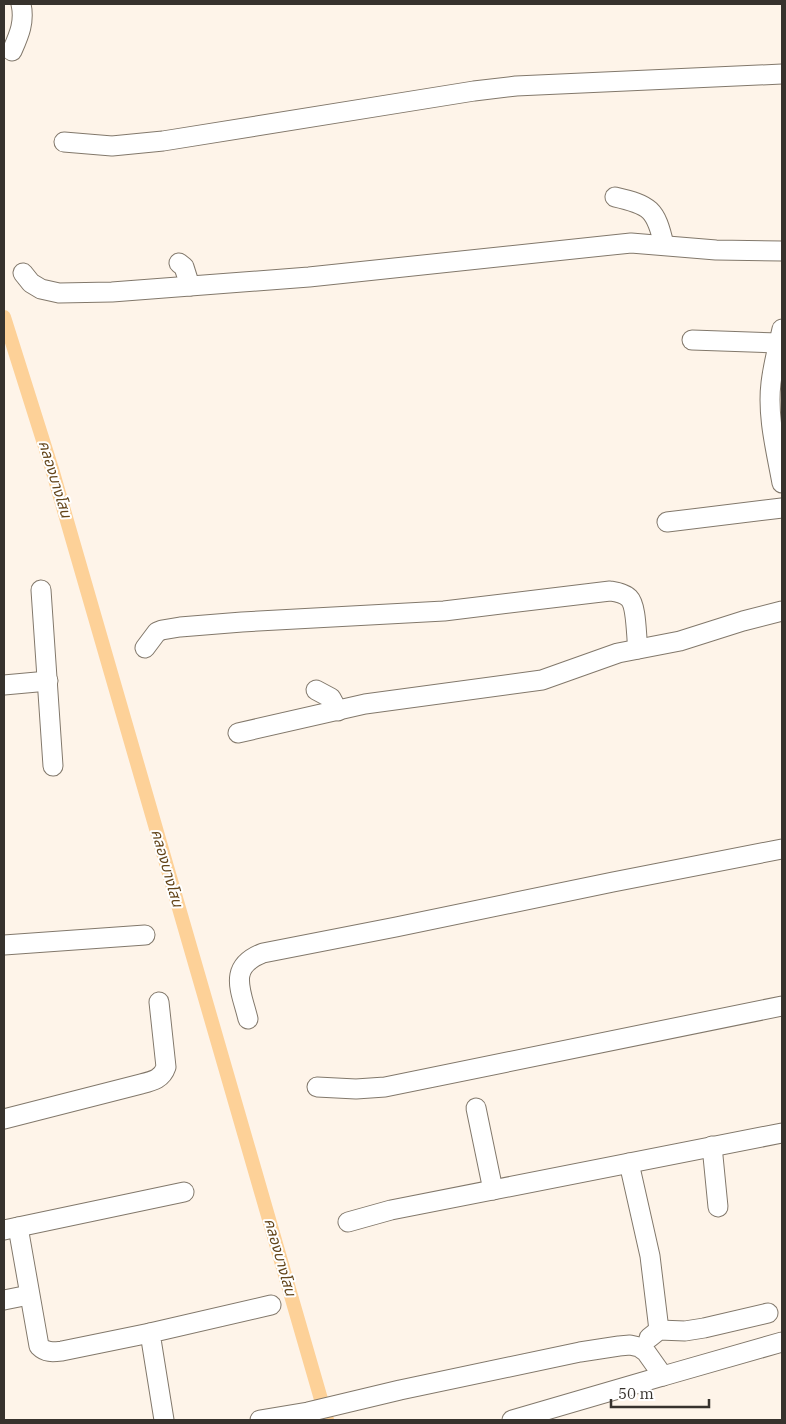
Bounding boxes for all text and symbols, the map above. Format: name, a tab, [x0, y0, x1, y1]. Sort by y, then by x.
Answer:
water label: คลองบางโสน	[35, 438, 76, 521]
water label: คลองบางโสน	[147, 827, 188, 910]
water label: คลองบางโสน	[260, 1216, 301, 1299]
scale bar	[611, 1376, 708, 1408]
text: 50 m	[618, 1384, 654, 1403]

